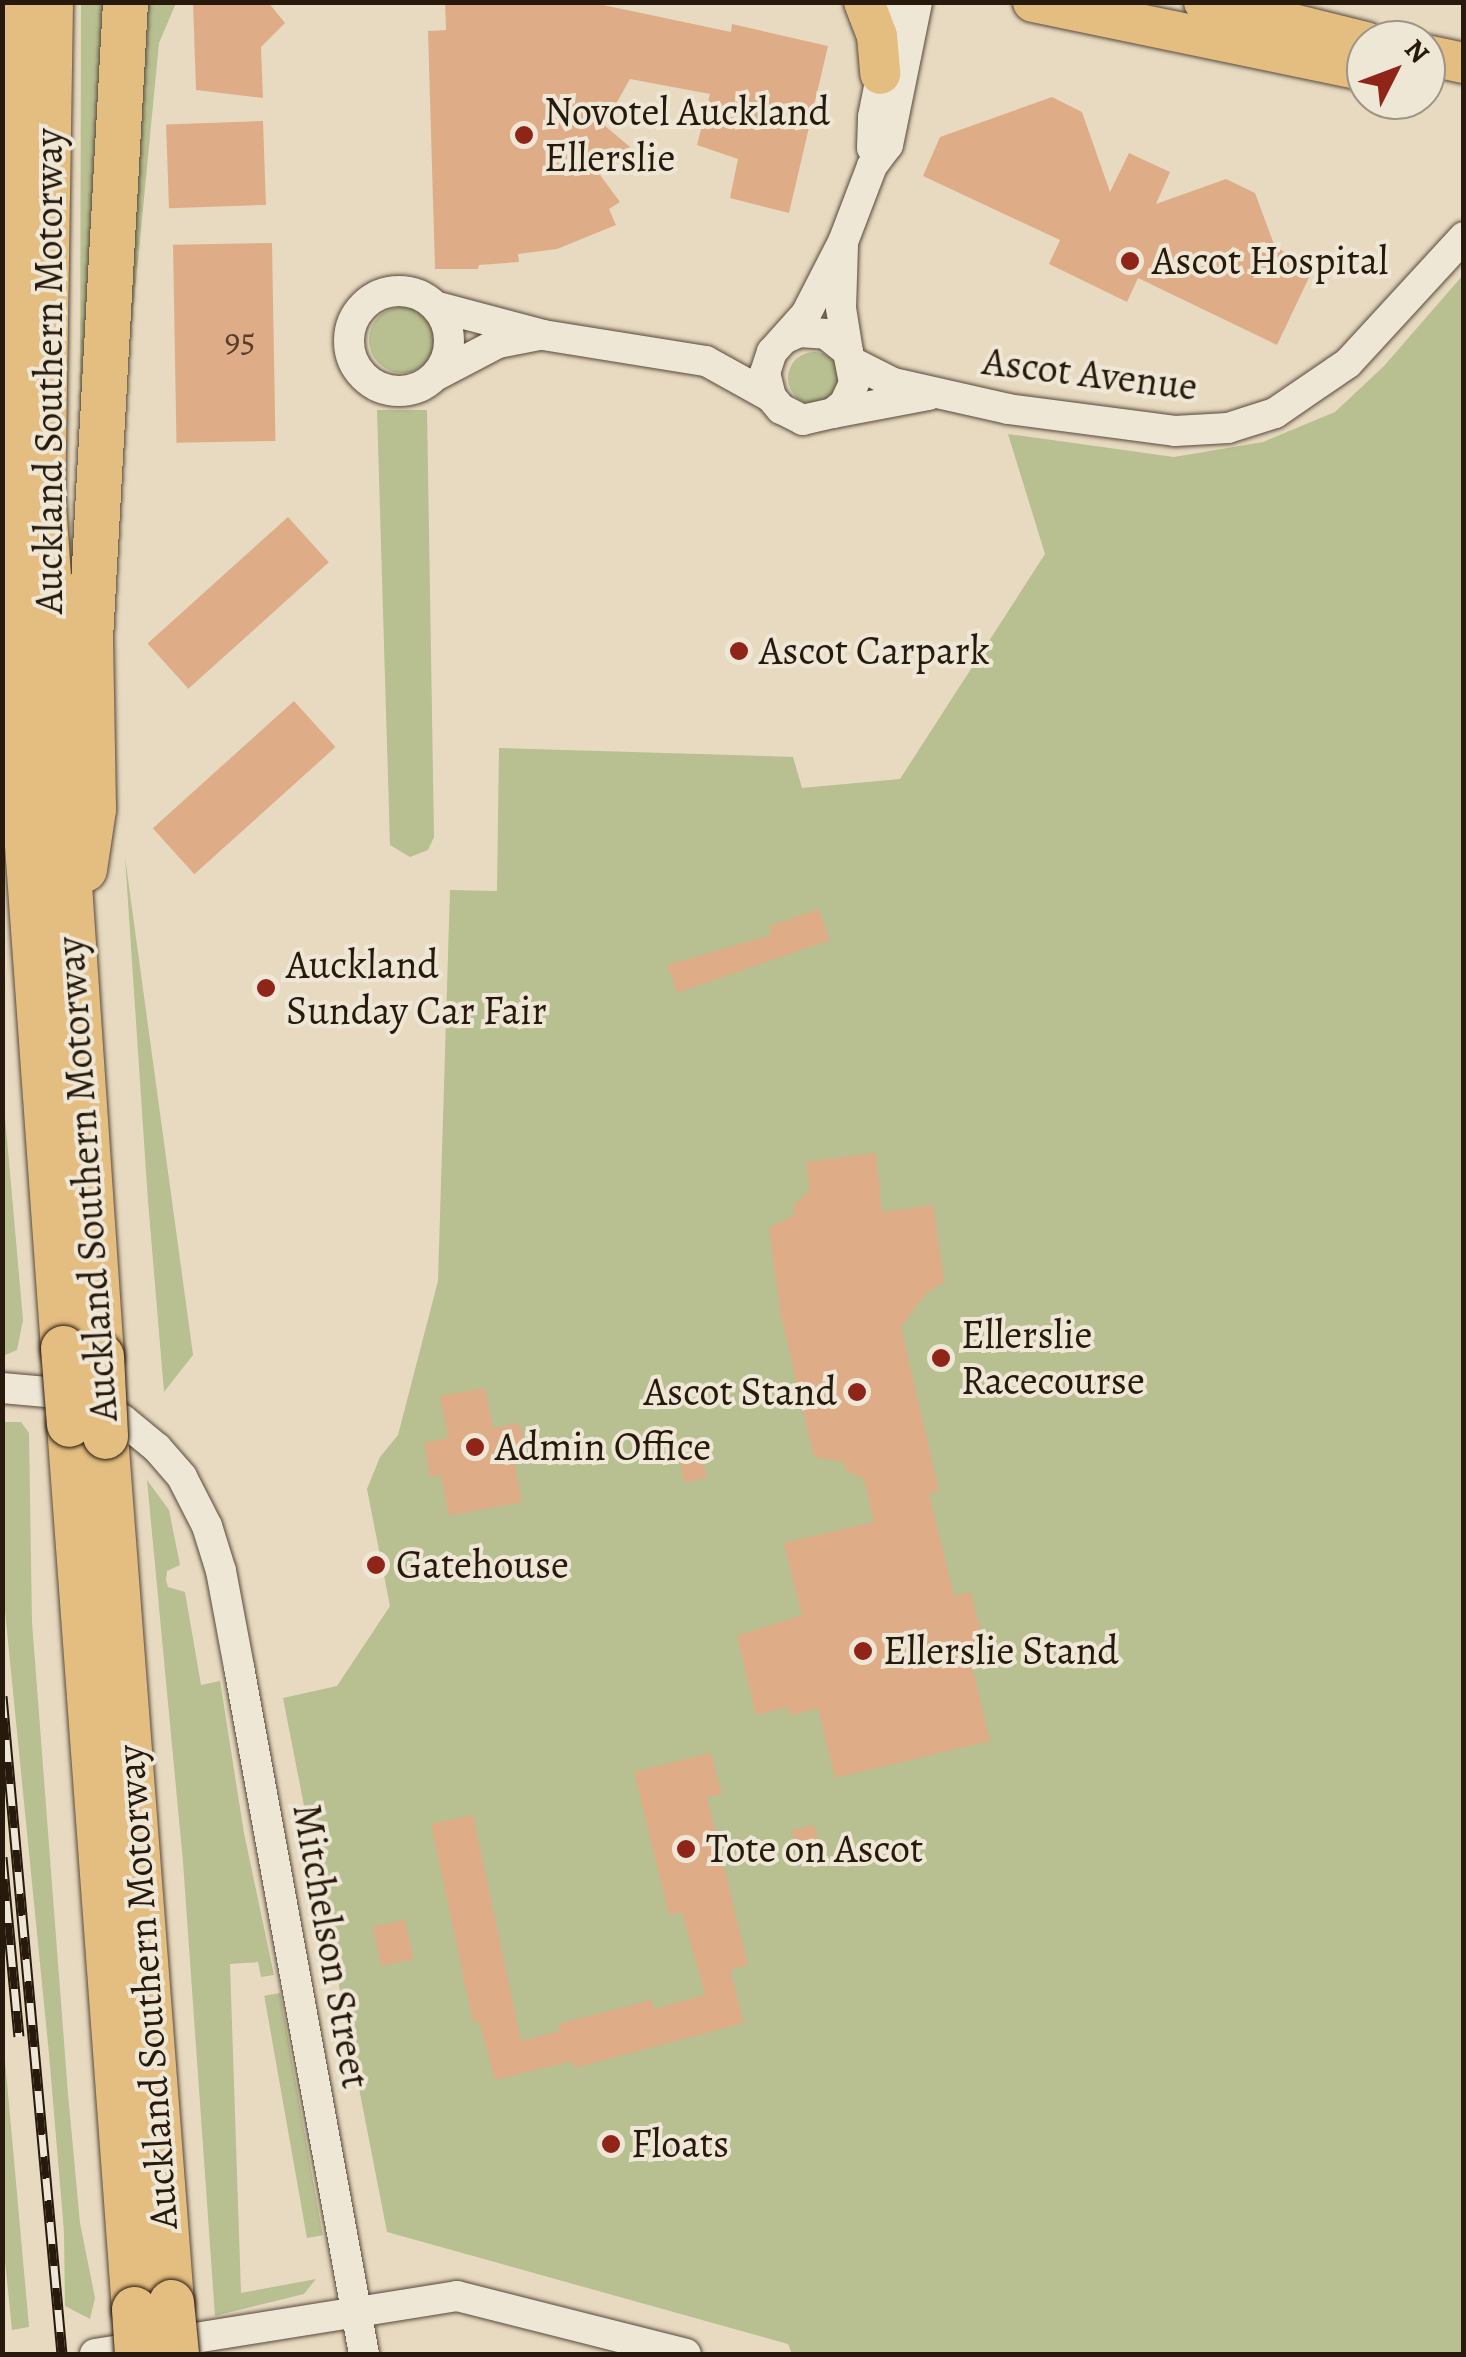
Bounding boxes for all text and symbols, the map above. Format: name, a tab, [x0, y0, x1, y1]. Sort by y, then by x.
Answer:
north arrow	[1346, 20, 1446, 120]
text: N	[1396, 31, 1438, 72]
place label: Novotel Auckland Ellerslie	[544, 88, 830, 182]
marker: Novotel Auckland Ellerslie	[513, 124, 535, 146]
street label: Auckland Southern Motorway	[25, 128, 73, 614]
place label: Ascot Hospital	[1152, 237, 1388, 285]
marker: Ascot Hospital	[1117, 248, 1143, 274]
house number: 95	[225, 318, 255, 360]
street label: Ascot Avenue	[980, 337, 1200, 411]
place label: Ascot Carpark	[759, 627, 990, 675]
marker: Ascot Carpark	[728, 640, 750, 662]
street label: Auckland Southern Motorway	[46, 935, 128, 1423]
place label: Auckland Sunday Car Fair	[286, 941, 547, 1035]
marker: Auckland Sunday Car Fair	[255, 977, 277, 999]
place label: Ellerslie Racecourse	[961, 1311, 1145, 1405]
marker: Ellerslie Racecourse	[930, 1347, 952, 1369]
place label: Ascot Stand	[644, 1368, 837, 1416]
marker: Ascot Stand	[846, 1381, 868, 1403]
place label: Admin Office	[495, 1423, 711, 1471]
marker: Admin Office	[464, 1436, 486, 1458]
place label: Gatehouse	[396, 1541, 569, 1589]
marker: Gatehouse	[365, 1554, 387, 1576]
place label: Ellerslie Stand	[883, 1627, 1119, 1675]
marker: Ellerslie Stand	[852, 1640, 874, 1662]
street label: Auckland Southern Motorway	[106, 1743, 188, 2231]
street label: Mitchelson Street	[282, 1800, 380, 2092]
place label: Tote on Ascot	[706, 1825, 923, 1873]
marker: Tote on Ascot	[675, 1838, 697, 1860]
place label: Floats	[631, 2120, 729, 2168]
marker: Floats	[600, 2133, 622, 2155]

